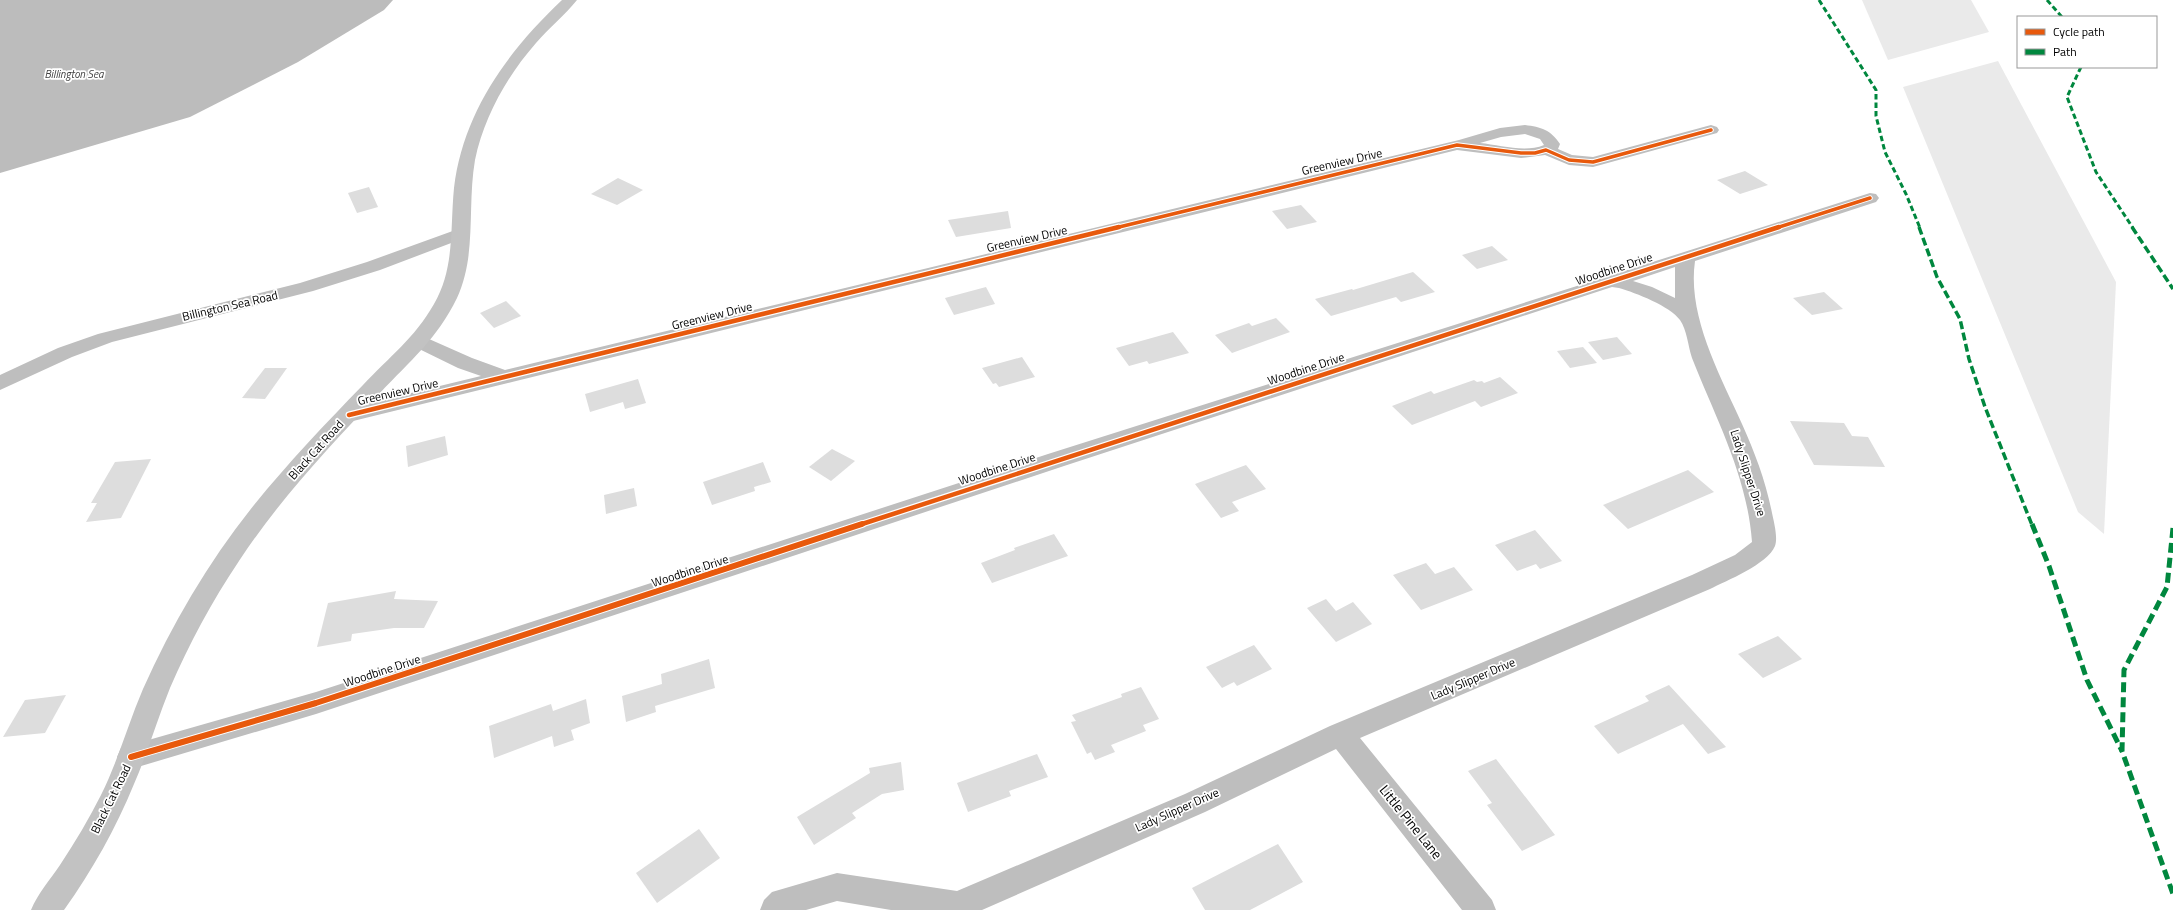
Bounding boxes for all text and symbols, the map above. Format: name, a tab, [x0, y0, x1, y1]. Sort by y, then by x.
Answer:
legend	[2017, 16, 2157, 68]
text: Cycle path	[2053, 22, 2105, 41]
text: Path	[2053, 42, 2077, 61]
water label: Billington Sea	[44, 66, 104, 82]
street label: Greenview Drive	[1300, 143, 1384, 180]
street label: Greenview Drive	[985, 220, 1069, 257]
street label: Woodbine Drive	[1573, 247, 1655, 290]
street label: Billington Sea Road	[180, 285, 280, 326]
street label: Greenview Drive	[670, 296, 754, 335]
street label: Woodbine Drive	[1265, 347, 1347, 390]
street label: Greenview Drive	[356, 373, 440, 410]
street label: Black Cat Road	[283, 415, 348, 484]
street label: Lady Slipper Drive	[1726, 427, 1771, 519]
street label: Woodbine Drive	[956, 447, 1038, 490]
street label: Woodbine Drive	[649, 549, 731, 592]
street label: Woodbine Drive	[341, 649, 423, 692]
street label: Lady Slipper Drive	[1428, 652, 1518, 705]
street label: Black Cat Road	[86, 761, 136, 837]
street label: Little Pine Lane	[1375, 780, 1448, 863]
street label: Lady Slipper Drive	[1132, 783, 1222, 837]

